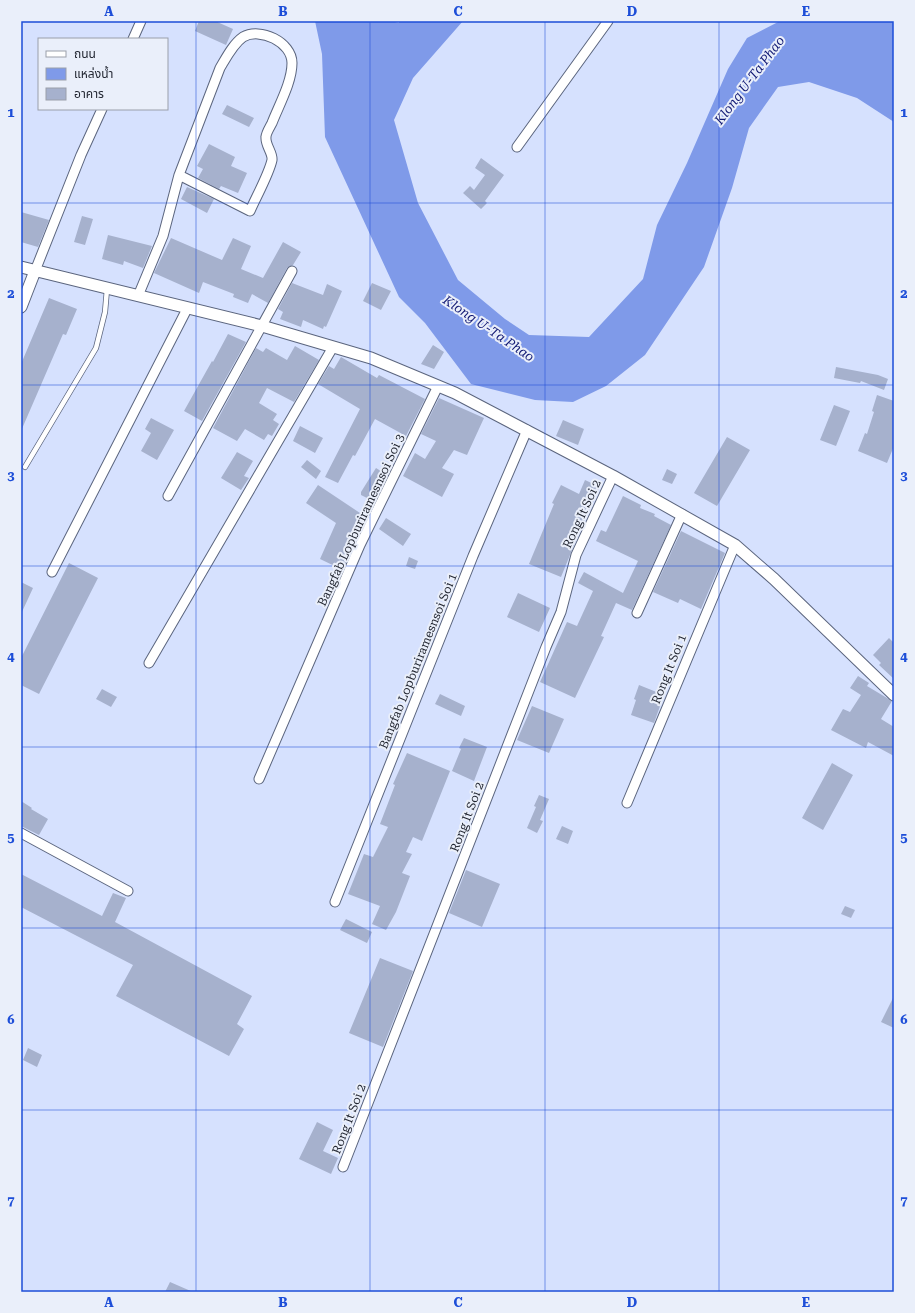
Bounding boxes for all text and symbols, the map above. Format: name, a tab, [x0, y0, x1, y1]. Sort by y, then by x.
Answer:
text: A	[104, 4, 114, 19]
text: B	[278, 4, 288, 19]
text: C	[453, 4, 463, 19]
text: D	[627, 4, 637, 19]
text: E	[802, 4, 810, 19]
water label: Klong U-Ta Phao	[711, 33, 787, 128]
legend	[38, 38, 168, 110]
text: ถนน	[74, 47, 96, 61]
text: แหล่งน้ำ	[74, 65, 113, 81]
text: อาคาร	[74, 87, 104, 101]
text: 1	[7, 105, 15, 120]
text: 1	[900, 105, 908, 120]
text: 2	[7, 286, 15, 301]
text: 2	[900, 286, 908, 301]
water label: Klong U-Ta Phao	[439, 292, 537, 364]
street label: Bangfab Lopburiramesnsoi Soi 3	[315, 431, 407, 608]
text: 3	[7, 468, 15, 483]
text: 3	[900, 468, 908, 483]
street label: Rong It Soi 2	[560, 477, 604, 550]
street label: Bangfab Lopburiramesnsoi Soi 1	[376, 571, 460, 751]
street label: Rong It Soi 1	[649, 632, 689, 706]
text: 4	[7, 649, 15, 664]
text: 4	[900, 649, 908, 664]
street label: Rong It Soi 2	[447, 780, 487, 854]
text: 5	[7, 830, 15, 845]
text: 5	[900, 830, 908, 845]
text: 6	[7, 1012, 15, 1027]
text: 6	[900, 1012, 908, 1027]
street label: Rong It Soi 2	[329, 1082, 369, 1156]
text: 7	[7, 1193, 15, 1208]
text: 7	[900, 1193, 908, 1208]
text: A	[104, 1295, 114, 1310]
text: B	[278, 1295, 288, 1310]
text: C	[453, 1295, 463, 1310]
text: D	[627, 1295, 637, 1310]
text: E	[802, 1295, 810, 1310]

